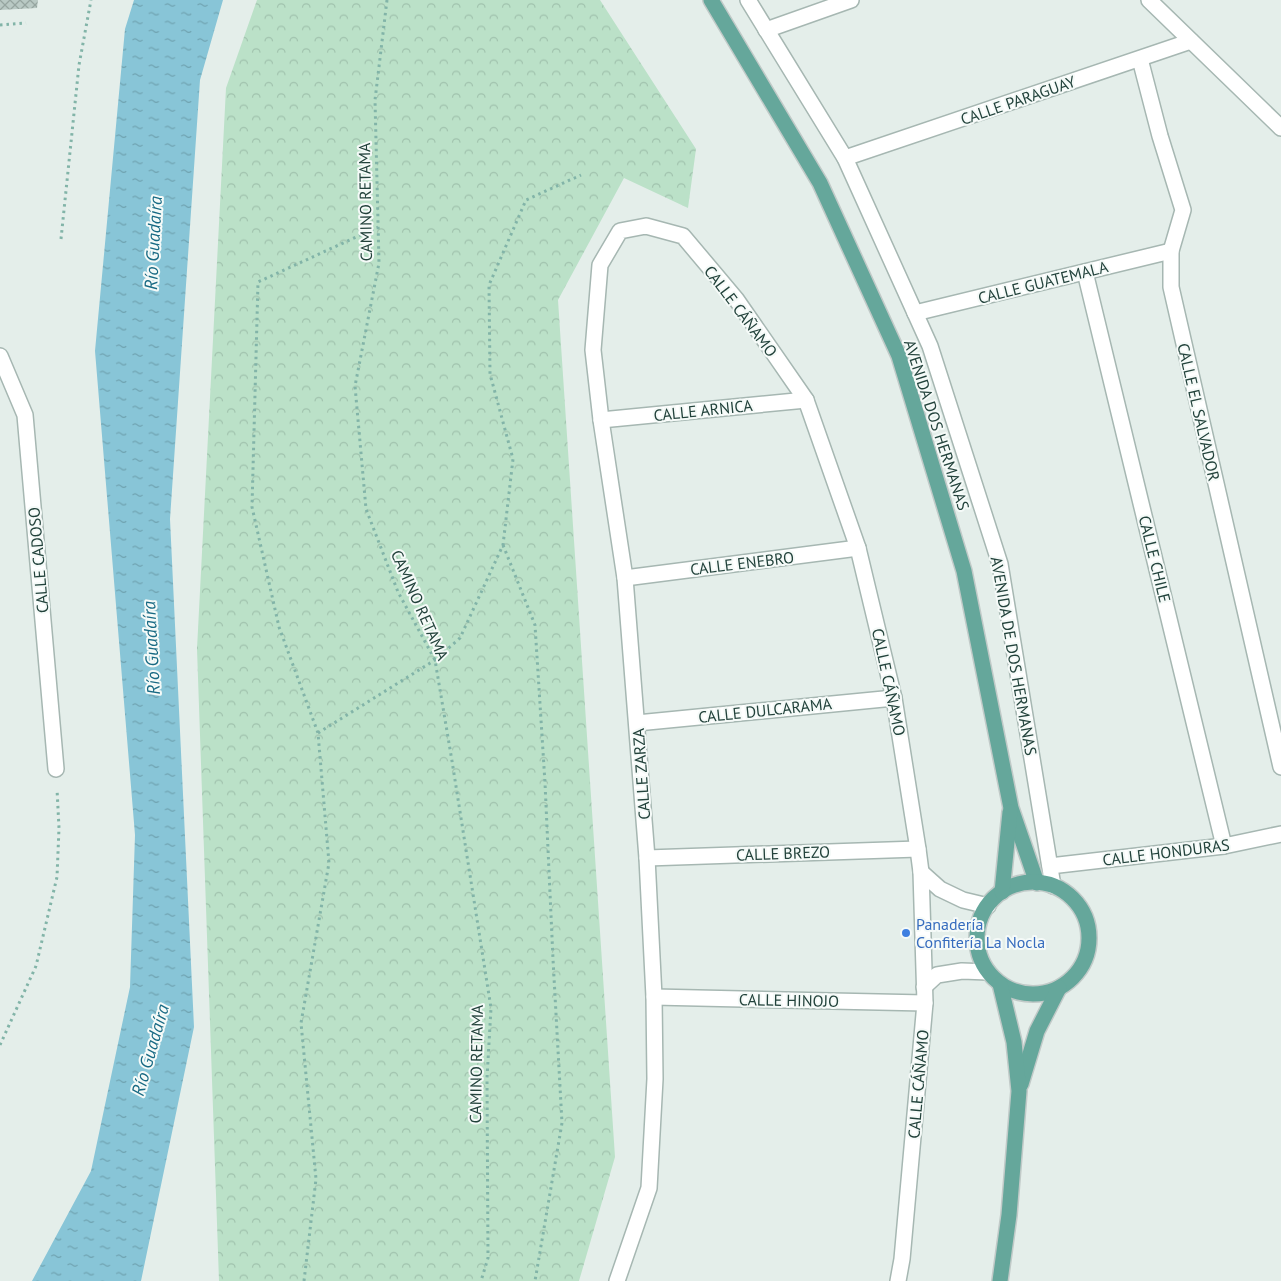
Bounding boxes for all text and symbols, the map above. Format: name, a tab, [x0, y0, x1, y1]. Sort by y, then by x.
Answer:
street label: CALLE PARAGUAY	[958, 71, 1078, 129]
street label: CAMINO RETAMA	[354, 142, 376, 261]
water label: Río Guadaíra	[139, 195, 167, 291]
street label: CALLE GUATEMALA	[976, 256, 1111, 308]
street label: CALLE CÁÑAMO	[700, 261, 782, 361]
street label: AVENIDA DOS HERMANAS	[900, 337, 974, 513]
street label: CALLE EL SALVADOR	[1173, 341, 1225, 483]
street label: CALLE ARNICA	[653, 395, 754, 425]
street label: CALLE CADOSO	[23, 506, 53, 614]
street label: CALLE CHILE	[1135, 513, 1175, 605]
street label: CAMINO RETAMA	[387, 547, 454, 664]
street label: CALLE ENEBRO	[689, 547, 795, 579]
street label: AVENIDA DE DOS HERMANAS	[987, 555, 1041, 757]
water label: Río Guadaíra	[137, 600, 165, 696]
street label: CALLE CÁÑAMO	[868, 627, 910, 738]
street label: CALLE DULCARAMA	[697, 693, 833, 727]
street label: CALLE ZARZA	[628, 727, 654, 820]
street label: CALLE HONDURAS	[1101, 834, 1231, 870]
street label: CALLE BREZO	[736, 841, 830, 865]
place label: Panadería Confitería La Nocla	[916, 914, 1045, 952]
marker: Panadería Confitería La Nocla	[900, 927, 912, 939]
street label: CALLE HINOJO	[739, 989, 839, 1011]
water label: Río Guadaíra	[126, 1001, 174, 1098]
street label: CAMINO RETAMA	[465, 1004, 487, 1123]
street label: CALLE CÁÑAMO	[903, 1029, 933, 1139]

